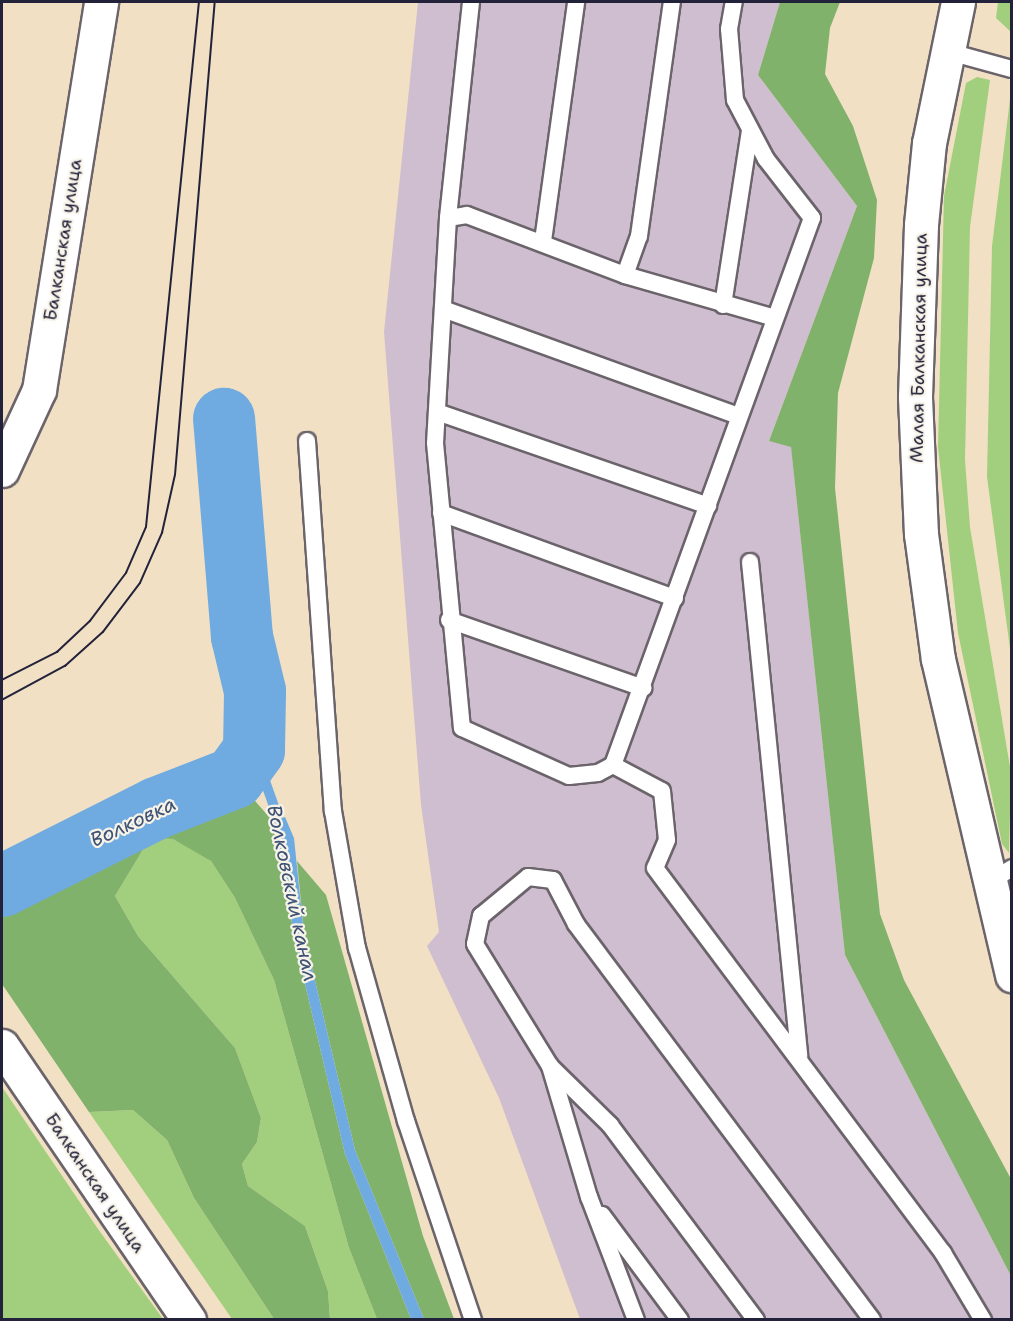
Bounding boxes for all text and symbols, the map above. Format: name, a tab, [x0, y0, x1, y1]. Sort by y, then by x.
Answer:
street label: Балканская улица	[40, 158, 86, 322]
street label: Малая Балканская улица	[906, 233, 932, 463]
water label: Волковка	[86, 792, 180, 852]
water label: Волковский канал	[262, 803, 322, 983]
street label: Балканская улица	[40, 1109, 150, 1257]

